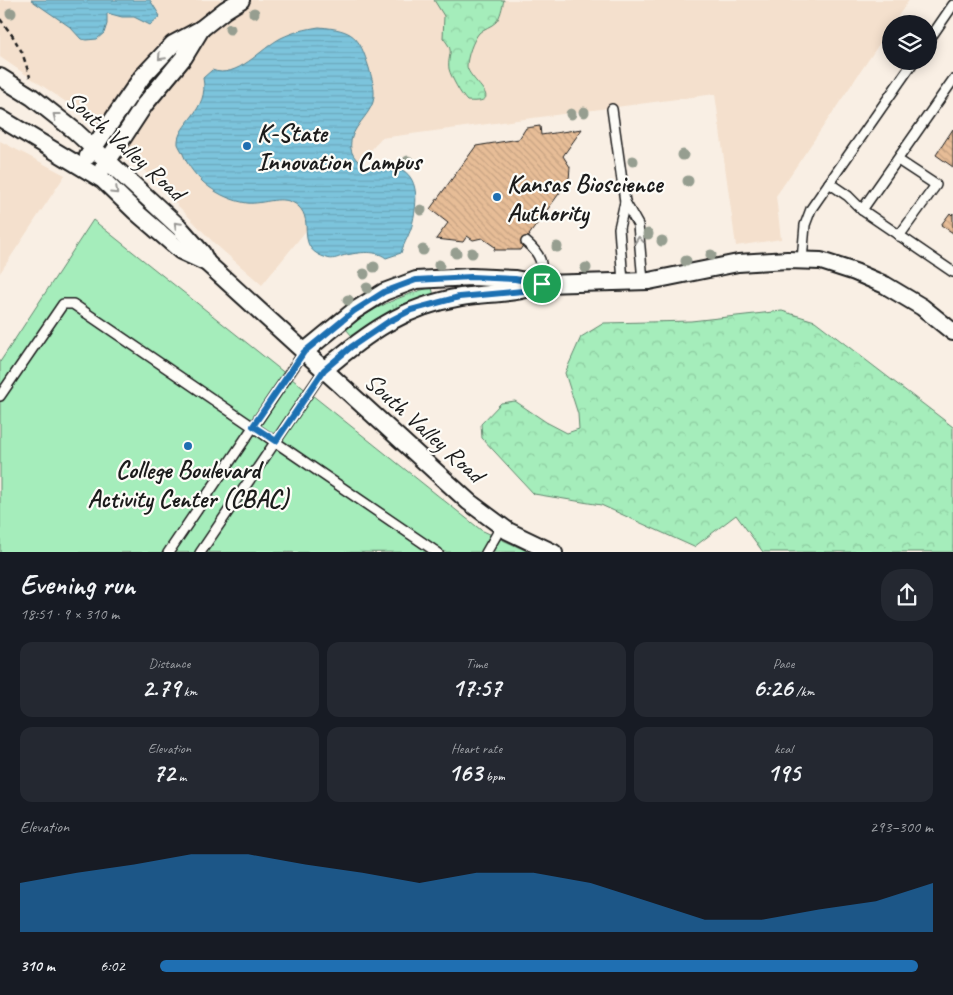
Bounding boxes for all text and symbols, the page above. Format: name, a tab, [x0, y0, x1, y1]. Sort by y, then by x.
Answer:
map controls	[882, 15, 937, 70]
button: layers	[882, 15, 937, 70]
one-way arrow	[158, 51, 167, 60]
street label: South Valley Road	[59, 84, 194, 210]
one-way arrow	[53, 113, 62, 122]
place label: K-State Innovation Campus	[257, 117, 423, 178]
marker: K-State Innovation Campus	[241, 140, 253, 152]
place label: Kansas Bioscience Authority	[507, 168, 665, 229]
one-way arrow	[109, 185, 118, 194]
marker: Kansas Bioscience Authority	[491, 191, 503, 203]
one-way arrow	[174, 222, 183, 231]
one-way arrow	[634, 236, 645, 244]
pin	[521, 263, 563, 305]
icon: arrive	[528, 270, 556, 298]
street label: South Valley Road	[358, 366, 493, 492]
marker: College Boulevard Activity Center (CBAC)	[182, 440, 194, 452]
place label: College Boulevard Activity Center (CBAC)	[87, 454, 290, 515]
text: Evening run	[20, 567, 135, 602]
button: share	[881, 569, 933, 621]
text: 18:51 · 9 × 310 m	[20, 604, 119, 624]
text: Distance	[149, 655, 190, 672]
text: Time	[466, 655, 487, 672]
text: Pace	[773, 655, 794, 672]
text: 2.79	[142, 672, 180, 704]
text: 17:57	[452, 672, 501, 704]
text: 6:26	[753, 672, 793, 704]
text: km	[180, 683, 197, 700]
text: /km	[793, 683, 814, 700]
text: Elevation	[148, 740, 191, 757]
text: Heart rate	[451, 740, 502, 757]
text: kcal	[774, 740, 793, 757]
text: 72	[153, 757, 175, 789]
text: 163	[448, 757, 482, 789]
text: 195	[767, 757, 800, 789]
text: m	[175, 768, 186, 785]
text: bpm	[482, 768, 505, 785]
text: Elevation	[20, 817, 69, 837]
text: 293–300 m	[870, 817, 933, 837]
text: 310 m	[20, 956, 55, 976]
text: 6:02	[100, 956, 125, 976]

